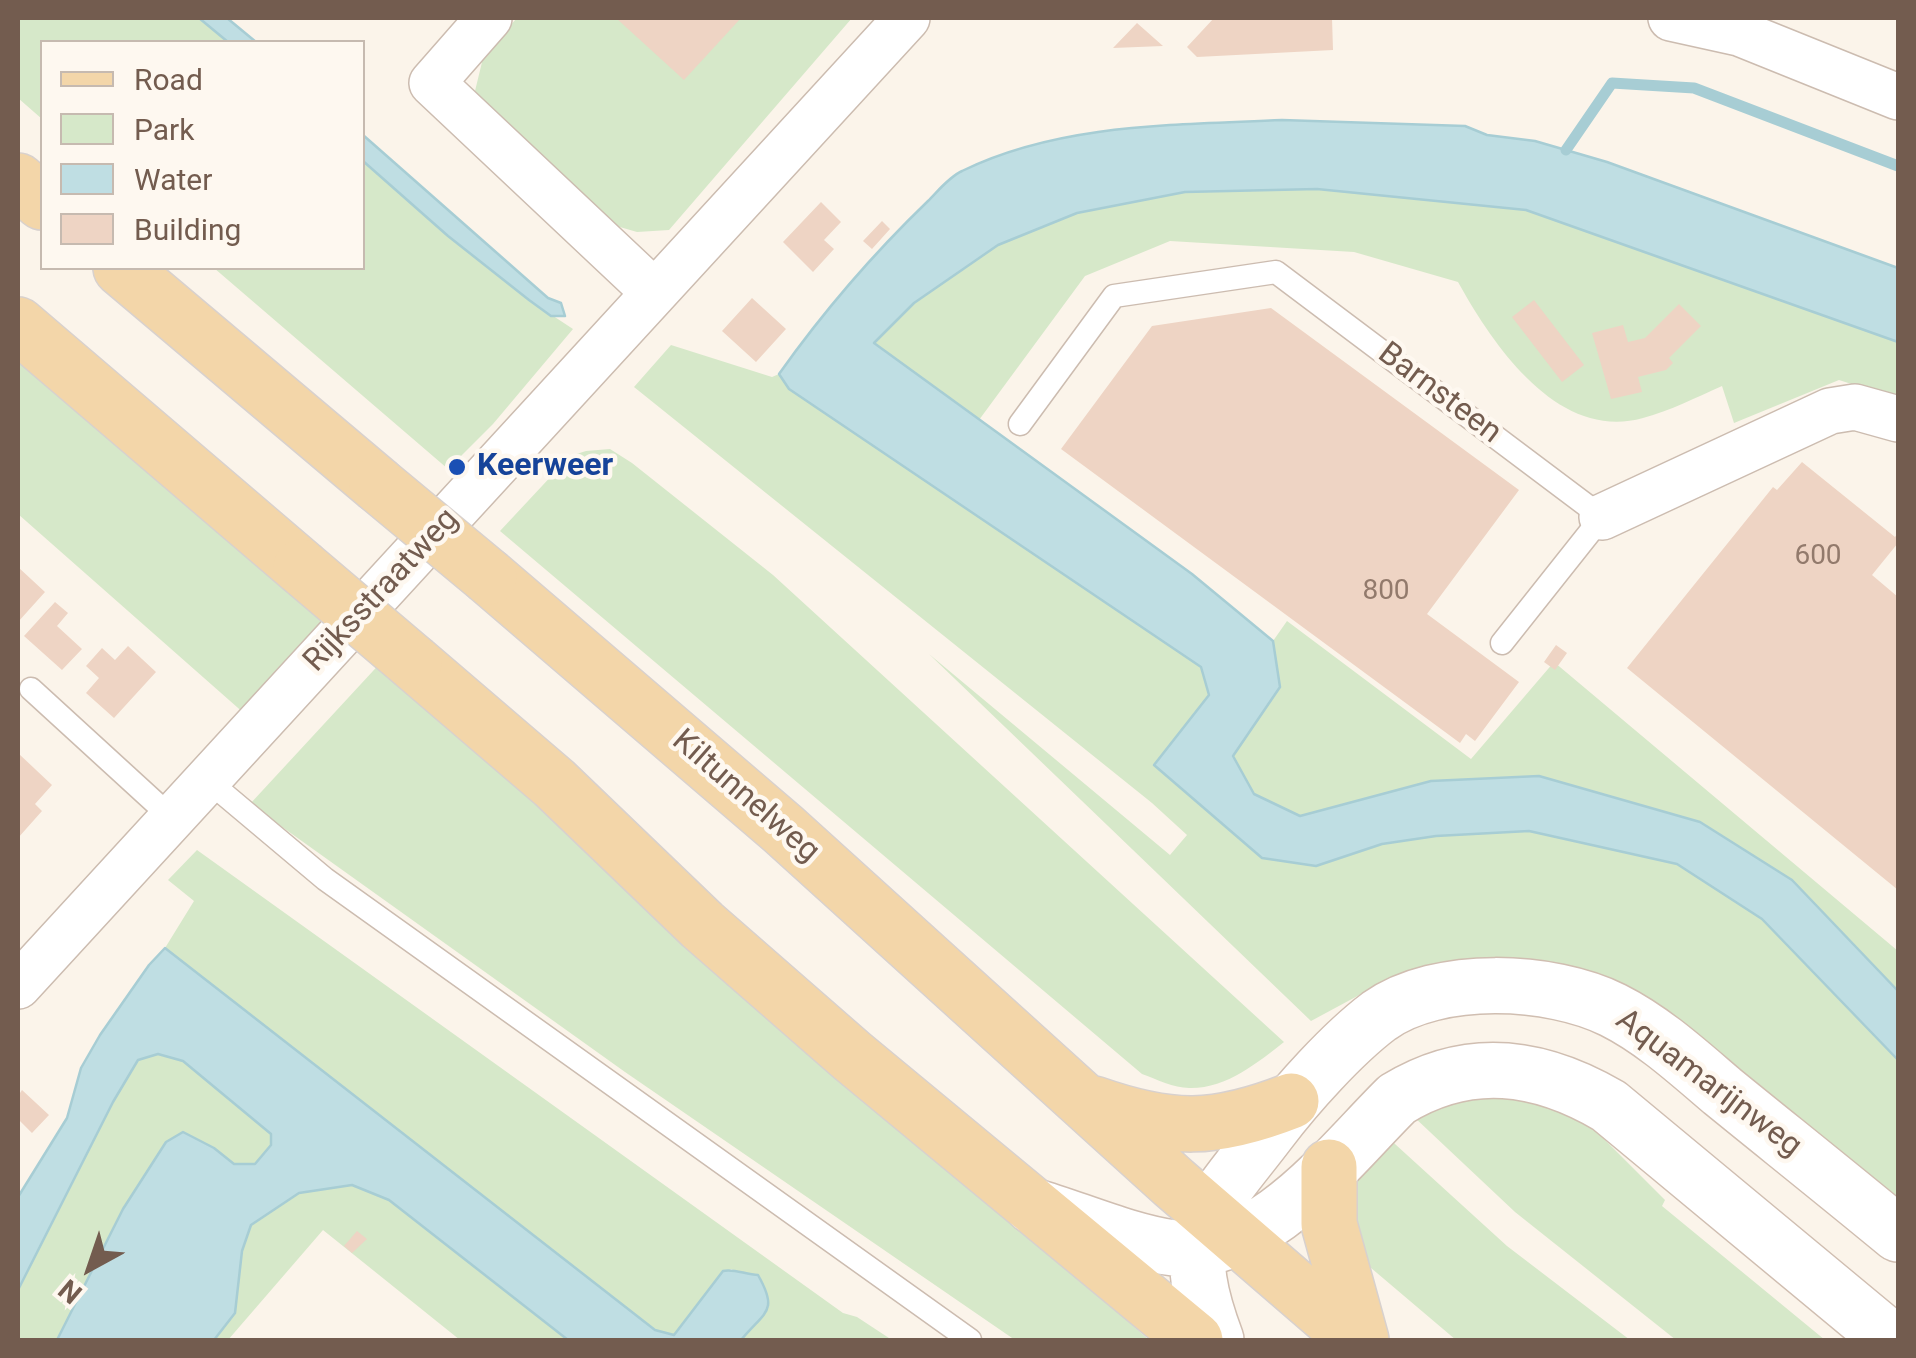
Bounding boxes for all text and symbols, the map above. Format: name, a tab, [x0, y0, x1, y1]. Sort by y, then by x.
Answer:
legend	[40, 40, 365, 270]
text: Road	[134, 62, 203, 97]
text: Park	[134, 112, 194, 147]
text: Water	[134, 162, 212, 197]
text: Building	[134, 212, 241, 247]
street label: Barnsteen	[1370, 335, 1508, 453]
place label: Keerweer	[477, 448, 613, 486]
marker: Keerweer	[446, 456, 468, 478]
street label: Rijksstraatweg	[297, 501, 467, 681]
house number: 600	[1794, 540, 1842, 574]
house number: 800	[1362, 575, 1410, 609]
street label: Kiltunnelweg	[663, 723, 827, 871]
street label: Aquamarijnweg	[1608, 1002, 1808, 1166]
north arrow	[40, 1218, 140, 1318]
text: N	[52, 1272, 89, 1310]

